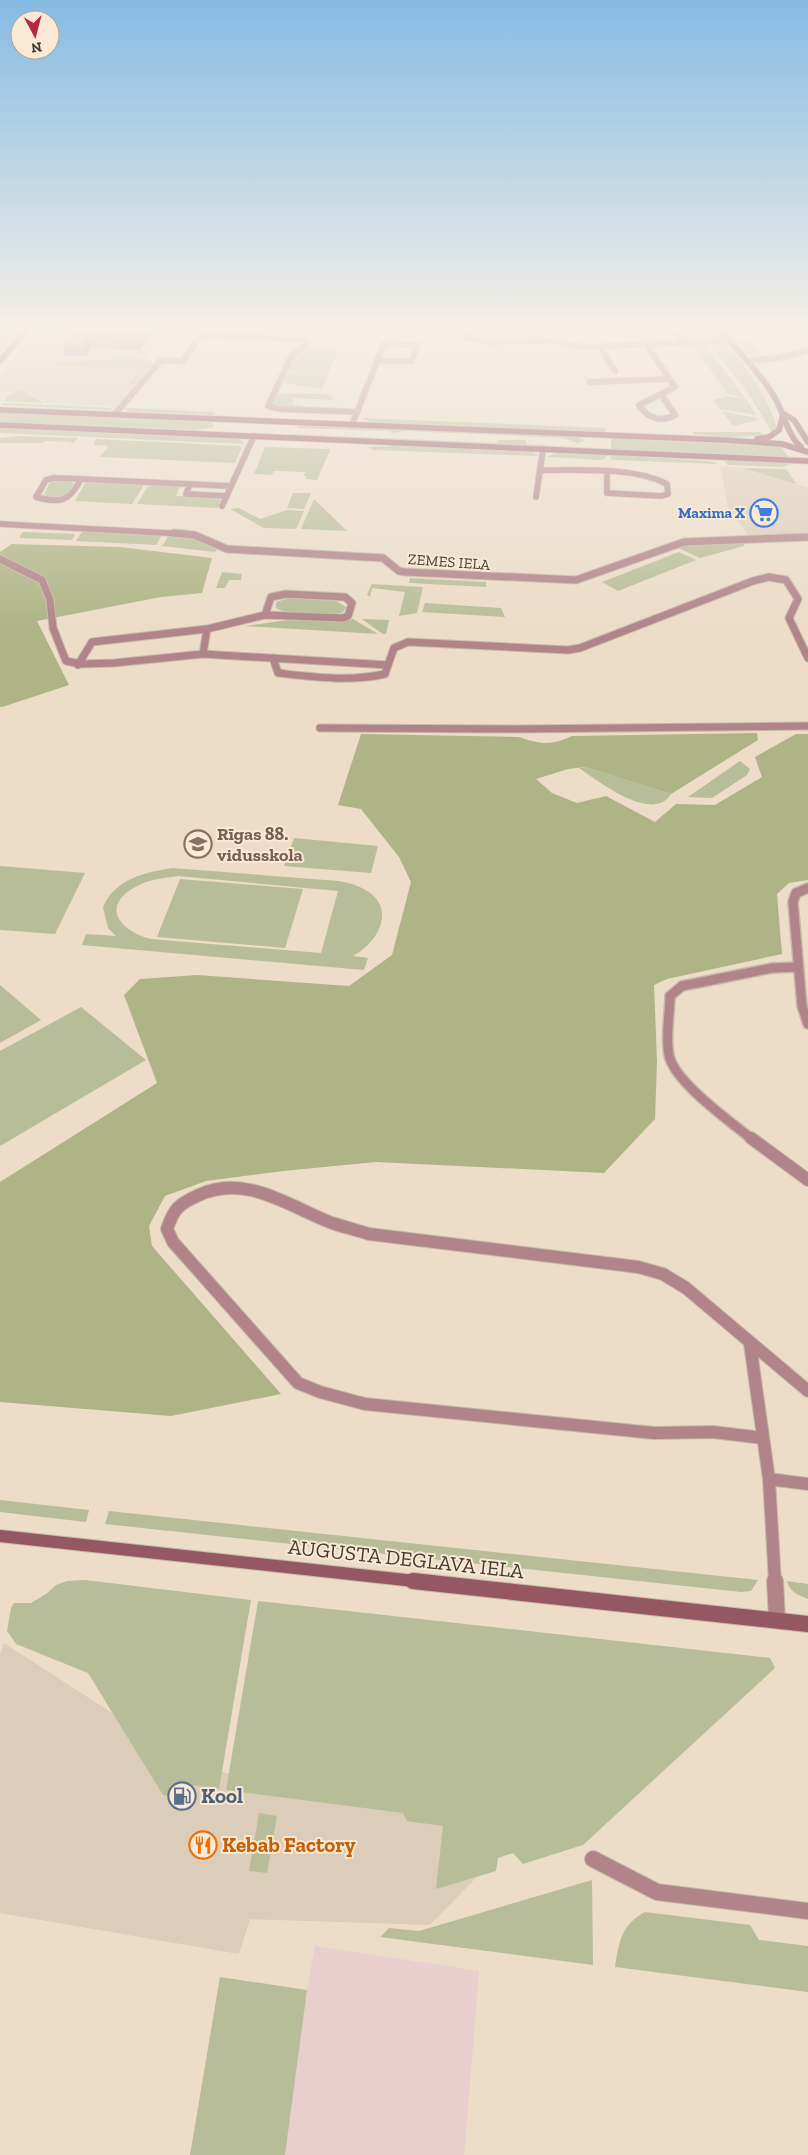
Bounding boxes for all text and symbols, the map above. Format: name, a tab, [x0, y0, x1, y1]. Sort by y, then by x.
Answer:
north arrow	[10, 10, 60, 60]
text: N	[30, 38, 43, 57]
supermarket icon: Maxima X	[749, 498, 779, 528]
place label: Maxima X	[678, 504, 745, 522]
street label: ZEMES IELA	[407, 550, 491, 574]
place label: Rīgas 88. vidusskola	[217, 823, 303, 866]
school or university icon: Rīgas 88. vidusskola	[183, 829, 213, 859]
street label: AUGUSTA DEGLAVA IELA	[287, 1534, 526, 1583]
fuel station icon: Kool	[167, 1781, 197, 1811]
place label: Kool	[201, 1783, 243, 1808]
restaurant icon: Kebab Factory	[188, 1830, 218, 1860]
place label: Kebab Factory	[222, 1832, 356, 1857]

